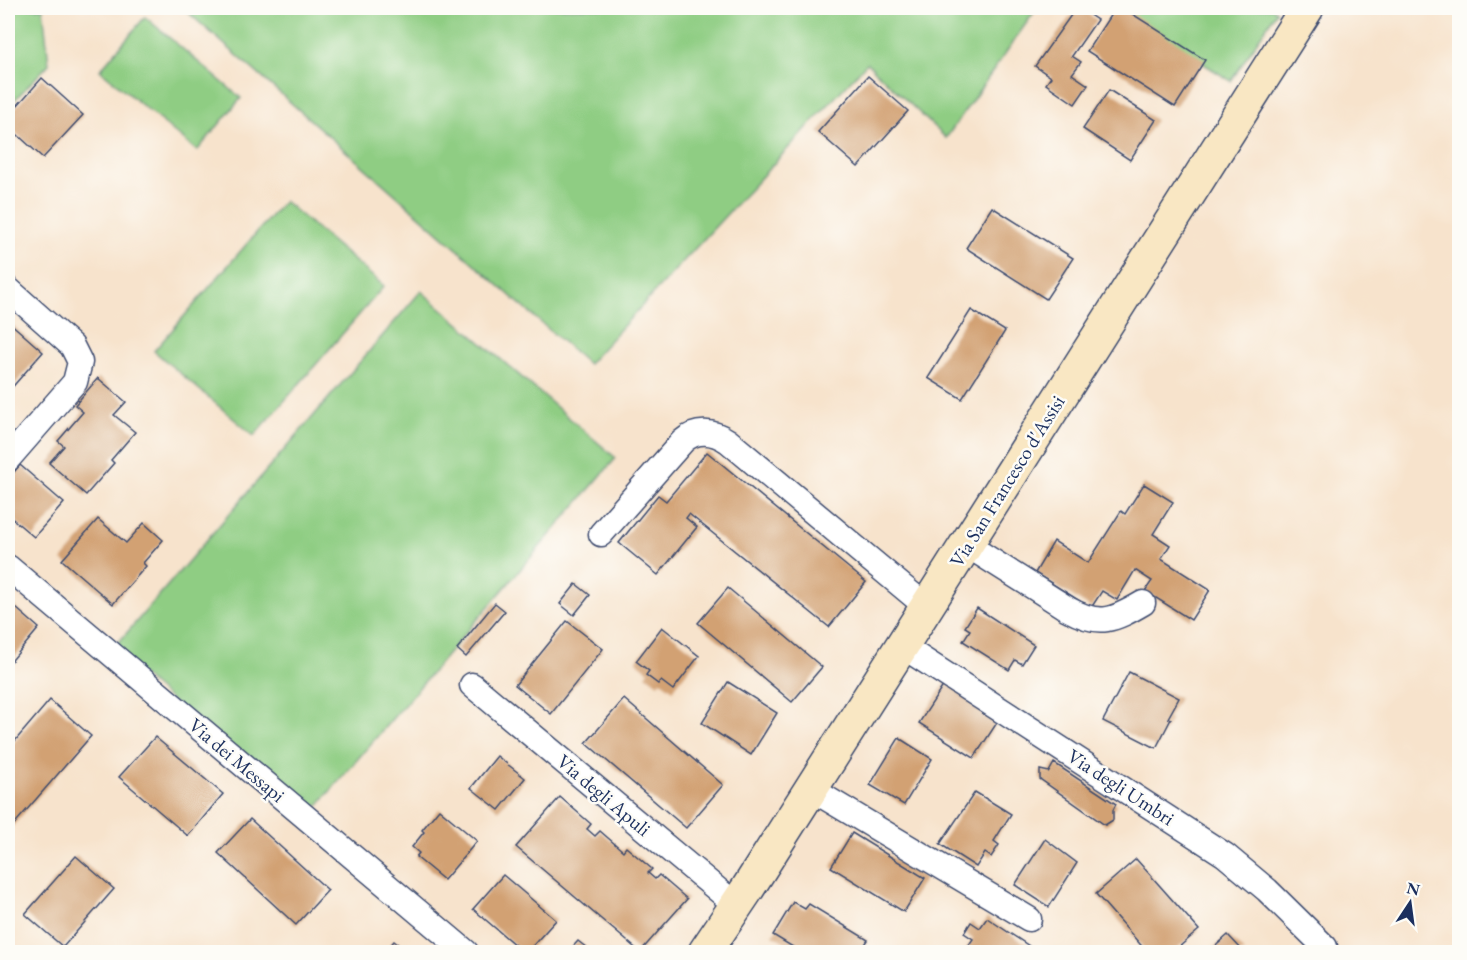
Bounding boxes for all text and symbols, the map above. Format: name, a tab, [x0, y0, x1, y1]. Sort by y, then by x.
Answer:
street label: Via San Francesco d'Assisi	[944, 390, 1071, 572]
street label: Via dei Messapi	[183, 712, 291, 808]
street label: Via degli Umbri	[1063, 743, 1180, 831]
street label: Via degli Apuli	[552, 748, 656, 842]
north arrow	[1380, 873, 1440, 933]
text: N	[1405, 877, 1422, 901]

